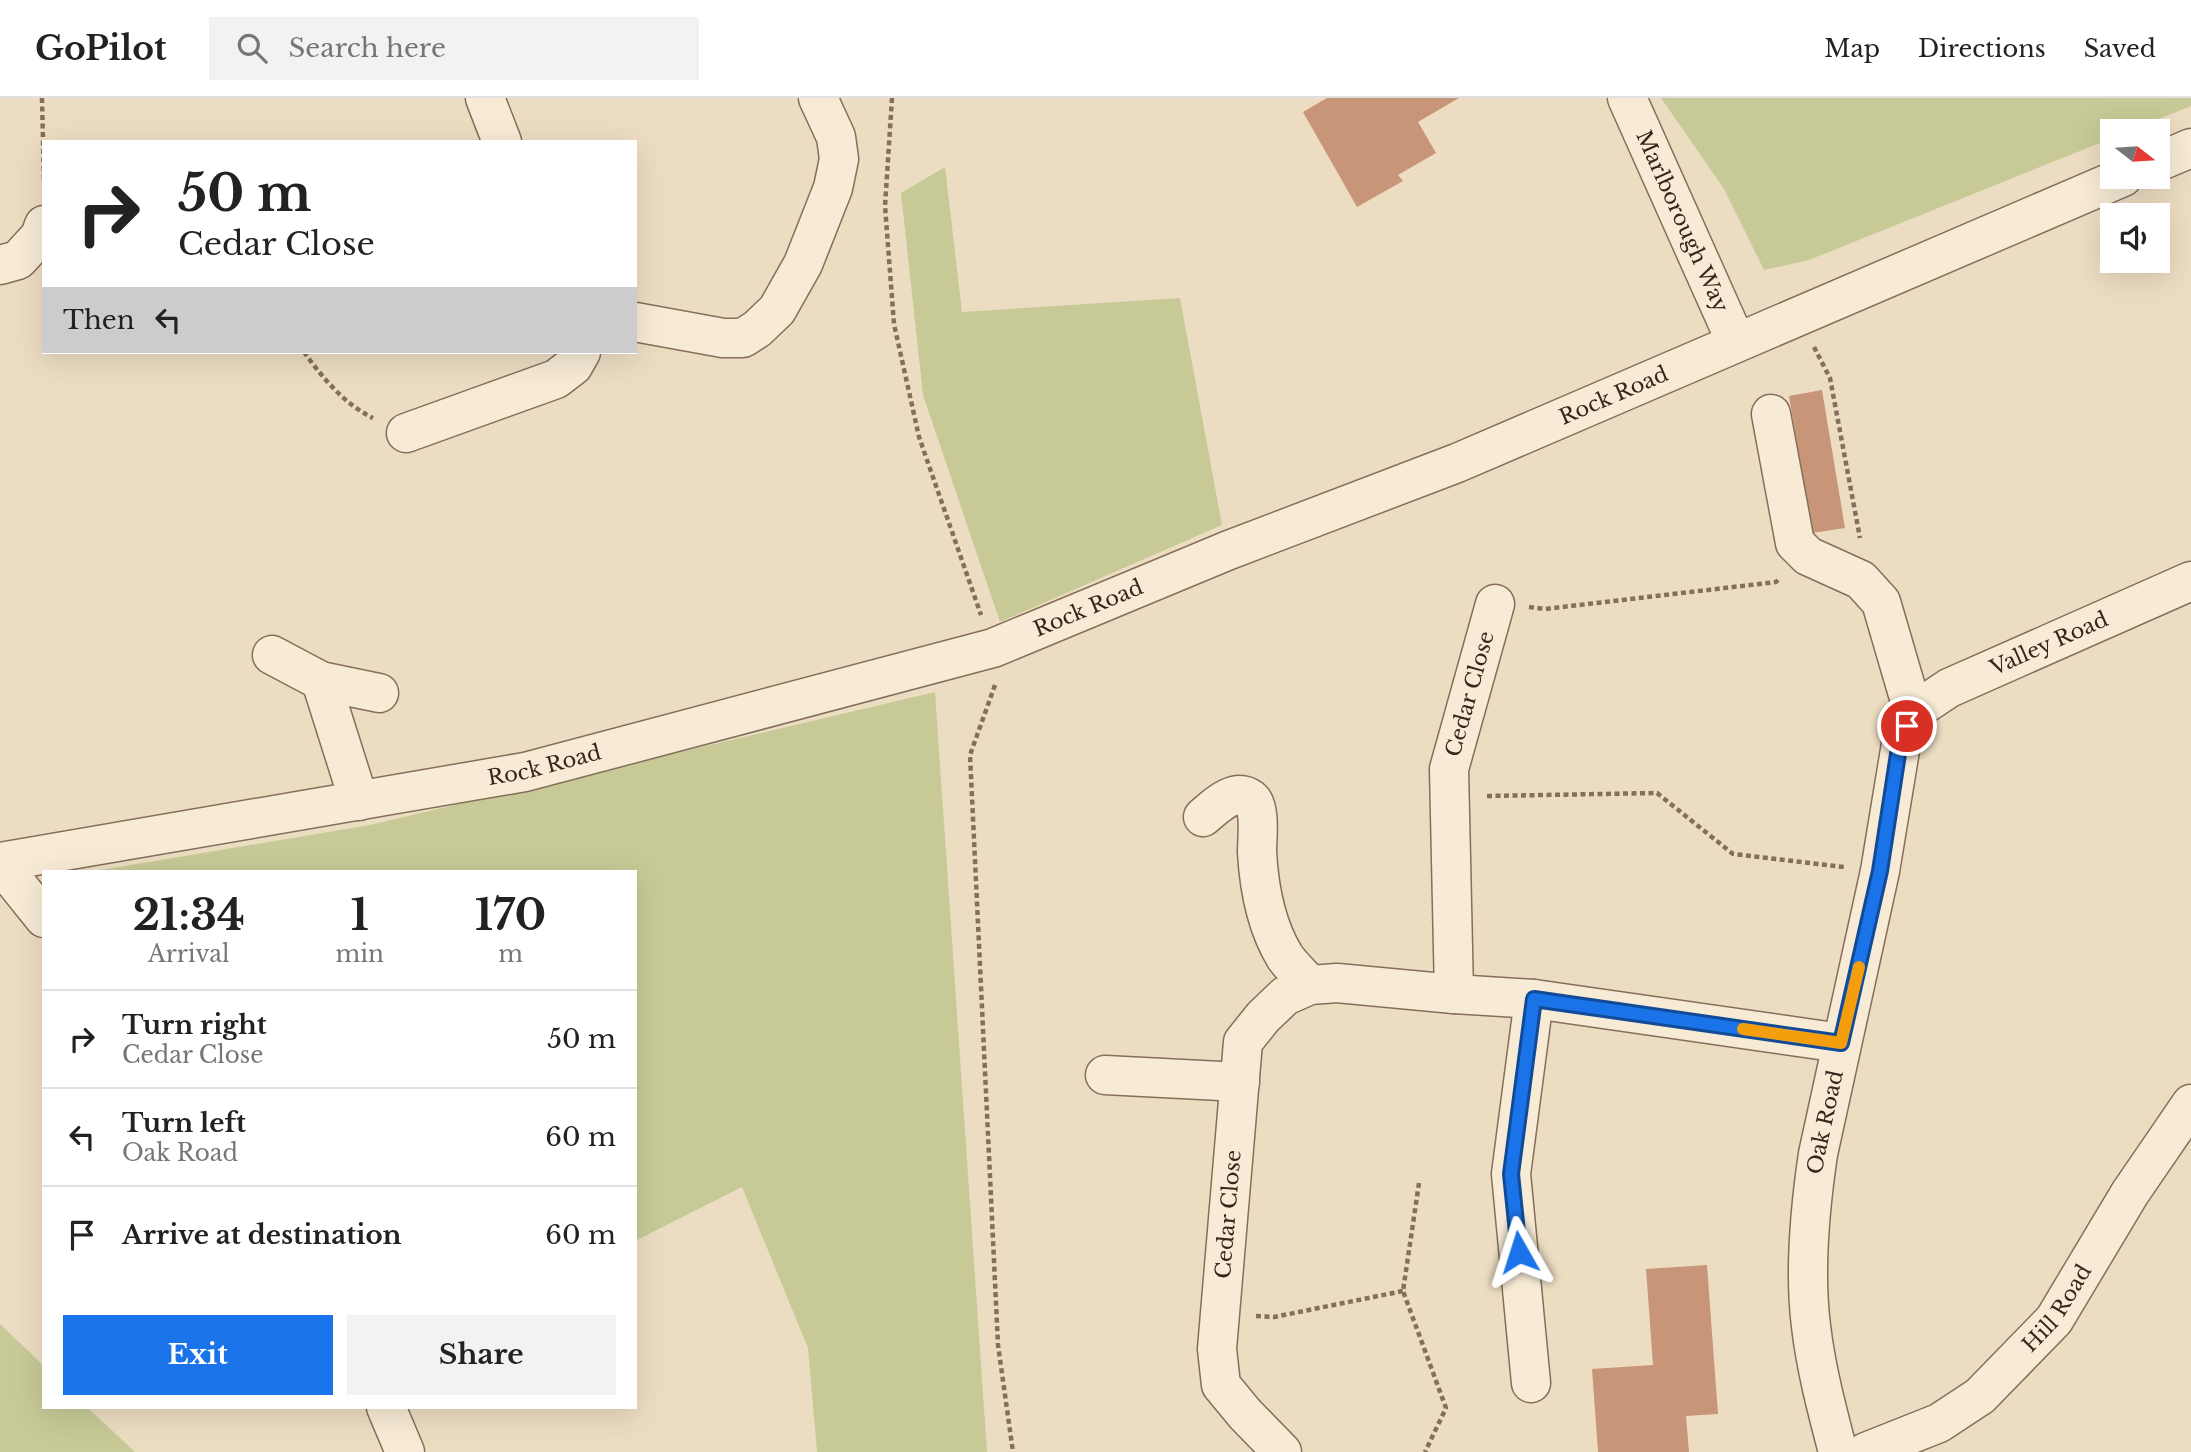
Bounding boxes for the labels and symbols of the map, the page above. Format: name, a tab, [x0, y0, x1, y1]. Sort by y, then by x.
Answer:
north arrow	[2100, 119, 2170, 189]
street label: Marlborough Way	[1630, 126, 1734, 317]
street label: Rock Road	[1555, 361, 1672, 430]
street label: Rock Road	[1030, 574, 1147, 643]
street label: Valley Road	[1985, 606, 2112, 682]
street label: Cedar Close	[1440, 628, 1500, 760]
pin	[1877, 696, 1937, 756]
street label: Rock Road	[486, 739, 604, 791]
street label: Oak Road	[1802, 1068, 1849, 1176]
street label: Cedar Close	[1210, 1149, 1247, 1280]
position arrow	[1482, 1215, 1556, 1289]
street label: Hill Road	[2017, 1260, 2097, 1358]

